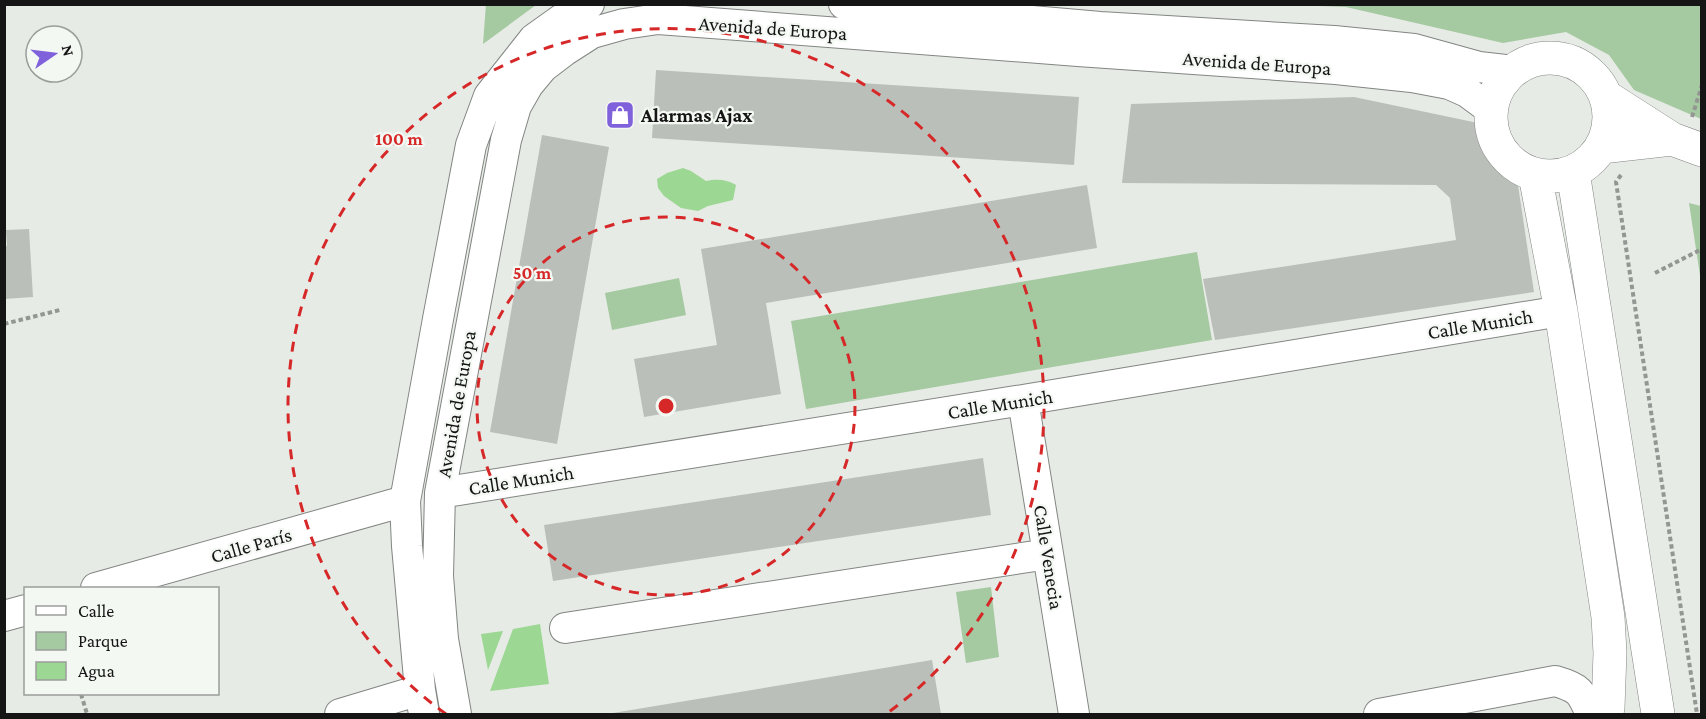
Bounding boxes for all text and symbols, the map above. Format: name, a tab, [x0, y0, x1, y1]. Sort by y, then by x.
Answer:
street label: Avenida de Europa	[698, 12, 848, 45]
north arrow	[24, 24, 84, 84]
text: N	[59, 43, 78, 58]
street label: Avenida de Europa	[1182, 47, 1332, 80]
shop icon: Alarmas Ajax	[604, 99, 636, 131]
place label: Alarmas Ajax	[640, 104, 753, 127]
text: 100 m	[375, 129, 423, 149]
text: 50 m	[513, 263, 552, 283]
street label: Calle Munich	[1426, 305, 1534, 343]
street label: Avenida de Europa	[432, 329, 481, 479]
street label: Calle Munich	[946, 385, 1054, 423]
centre of rings	[656, 396, 676, 416]
street label: Calle Munich	[467, 461, 575, 499]
street label: Calle Venecia	[1030, 503, 1068, 611]
street label: Calle París	[208, 523, 294, 567]
legend	[24, 587, 219, 695]
text: Calle	[78, 601, 114, 621]
text: Parque	[78, 631, 128, 651]
text: Agua	[78, 661, 115, 681]

